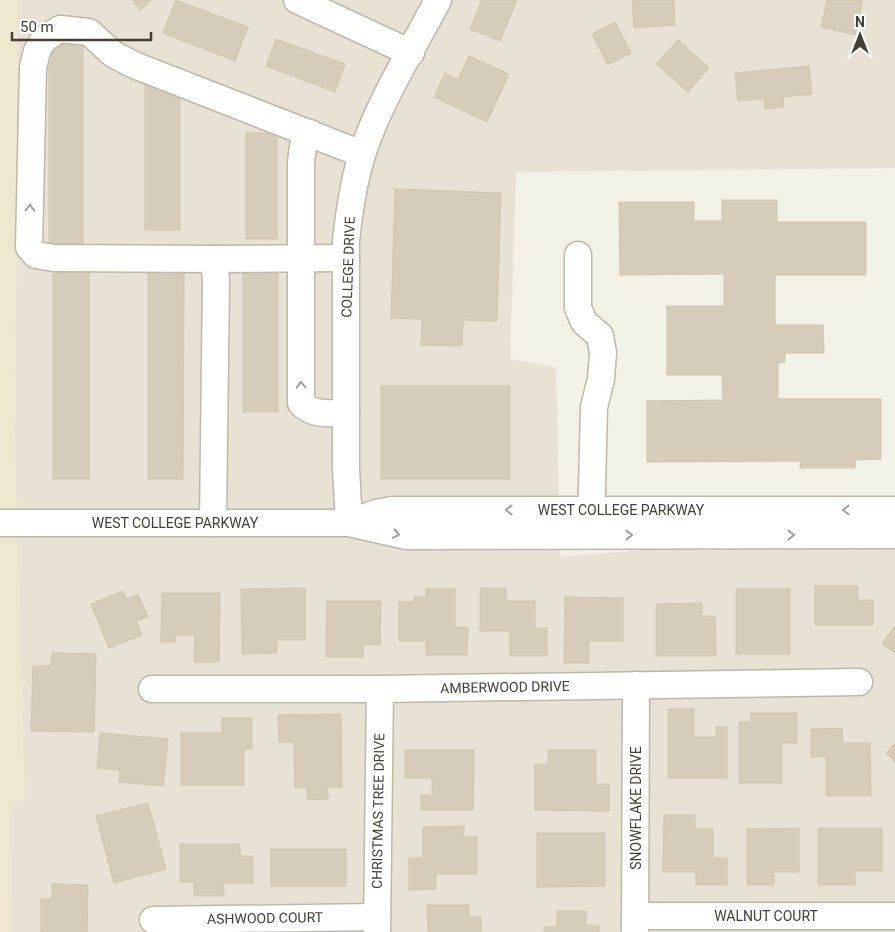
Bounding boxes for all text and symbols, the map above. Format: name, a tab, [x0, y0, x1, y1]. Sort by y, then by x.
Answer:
scale bar	[12, 10, 151, 42]
north arrow	[835, 10, 885, 60]
text: N	[855, 14, 865, 30]
text: 50 m	[20, 18, 54, 36]
one-way arrow	[25, 204, 35, 212]
street label: COLLEGE DRIVE	[338, 216, 358, 318]
one-way arrow	[296, 381, 306, 388]
street label: WEST COLLEGE PARKWAY	[538, 502, 705, 518]
one-way arrow	[505, 505, 512, 515]
one-way arrow	[842, 505, 850, 515]
street label: WEST COLLEGE PARKWAY	[92, 515, 259, 531]
one-way arrow	[392, 529, 401, 539]
one-way arrow	[626, 530, 633, 540]
one-way arrow	[788, 530, 796, 540]
street label: AMBERWOOD DRIVE	[440, 678, 570, 696]
street label: CHRISTMAS TREE DRIVE	[369, 733, 387, 889]
street label: SNOWFLAKE DRIVE	[628, 746, 644, 870]
street label: WALNUT COURT	[714, 908, 818, 924]
street label: ASHWOOD COURT	[207, 909, 324, 927]

